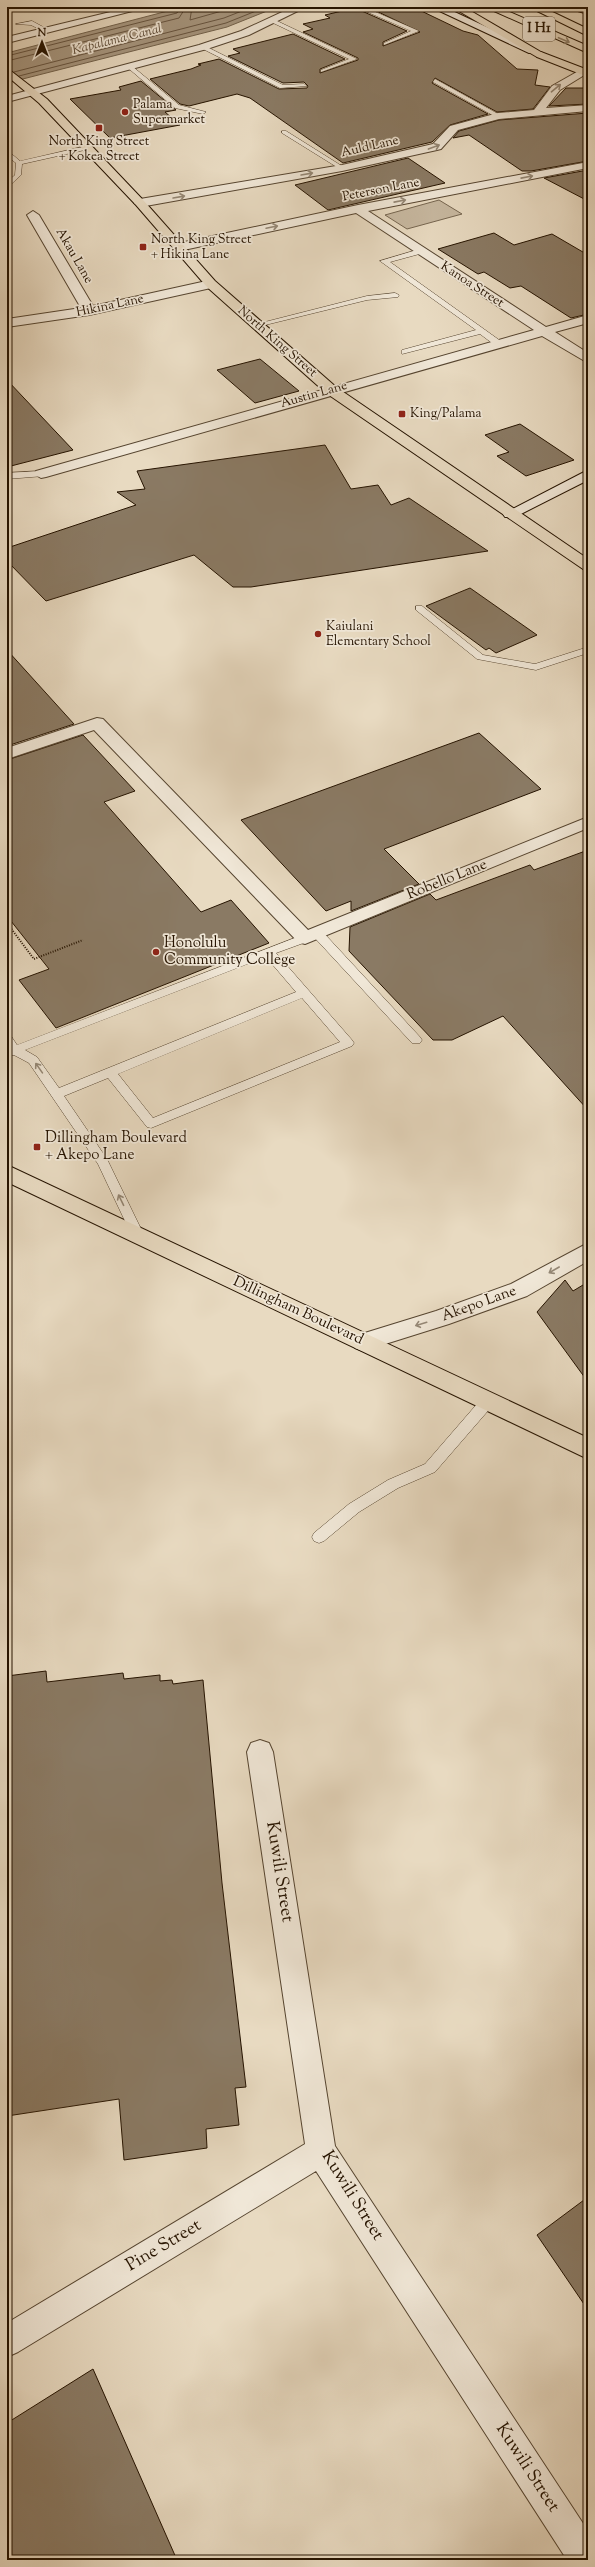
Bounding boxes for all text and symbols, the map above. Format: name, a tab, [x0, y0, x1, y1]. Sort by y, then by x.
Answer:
road number: I H1	[523, 17, 555, 41]
water label: Kapalama Canal	[70, 20, 164, 60]
north arrow	[22, 22, 62, 62]
text: N	[37, 25, 47, 41]
one-way arrow	[558, 37, 570, 44]
one-way arrow	[551, 84, 562, 93]
place label: Palama Supermarket	[133, 96, 206, 129]
marker: Palama Supermarket	[120, 107, 130, 117]
marker: North King Street + Kokea Street	[94, 123, 104, 133]
street label: Auld Lane	[339, 132, 401, 162]
place label: North King Street + Kokea Street	[49, 133, 150, 166]
one-way arrow	[427, 142, 439, 150]
one-way arrow	[300, 170, 313, 178]
one-way arrow	[521, 172, 534, 180]
street label: Peterson Lane	[341, 174, 421, 206]
one-way arrow	[172, 193, 185, 201]
one-way arrow	[393, 196, 406, 204]
one-way arrow	[265, 222, 278, 230]
street label: Akau Lane	[51, 225, 97, 287]
place label: North King Street + Hikina Lane	[151, 231, 252, 264]
marker: North King Street + Hikina Lane	[138, 242, 148, 252]
street label: Kanoa Street	[437, 258, 508, 313]
street label: Hikina Lane	[75, 290, 145, 322]
street label: North King Street	[233, 302, 321, 382]
street label: Austin Lane	[278, 377, 350, 413]
place label: King/Palama	[410, 405, 482, 423]
marker: King/Palama	[397, 409, 407, 419]
place label: Kaiulani Elementary School	[326, 618, 431, 651]
marker: Kaiulani Elementary School	[313, 629, 323, 639]
street label: Robello Lane	[404, 854, 490, 906]
place label: Honolulu Community College	[164, 933, 295, 971]
marker: Honolulu Community College	[151, 947, 161, 957]
one-way arrow	[34, 1063, 43, 1074]
place label: Dillingham Boulevard + Akepo Lane	[45, 1128, 187, 1166]
marker: Dillingham Boulevard + Akepo Lane	[32, 1142, 42, 1152]
one-way arrow	[117, 1194, 124, 1206]
one-way arrow	[548, 1267, 560, 1275]
street label: Dillingham Boulevard	[229, 1272, 367, 1351]
street label: Akepo Lane	[439, 1281, 519, 1327]
one-way arrow	[415, 1321, 428, 1328]
street label: Kuwili Street	[258, 1820, 300, 1924]
street label: Kuwili Street	[314, 2146, 390, 2246]
street label: Pine Street	[121, 2213, 207, 2279]
street label: Kuwili Street	[488, 2418, 566, 2518]

